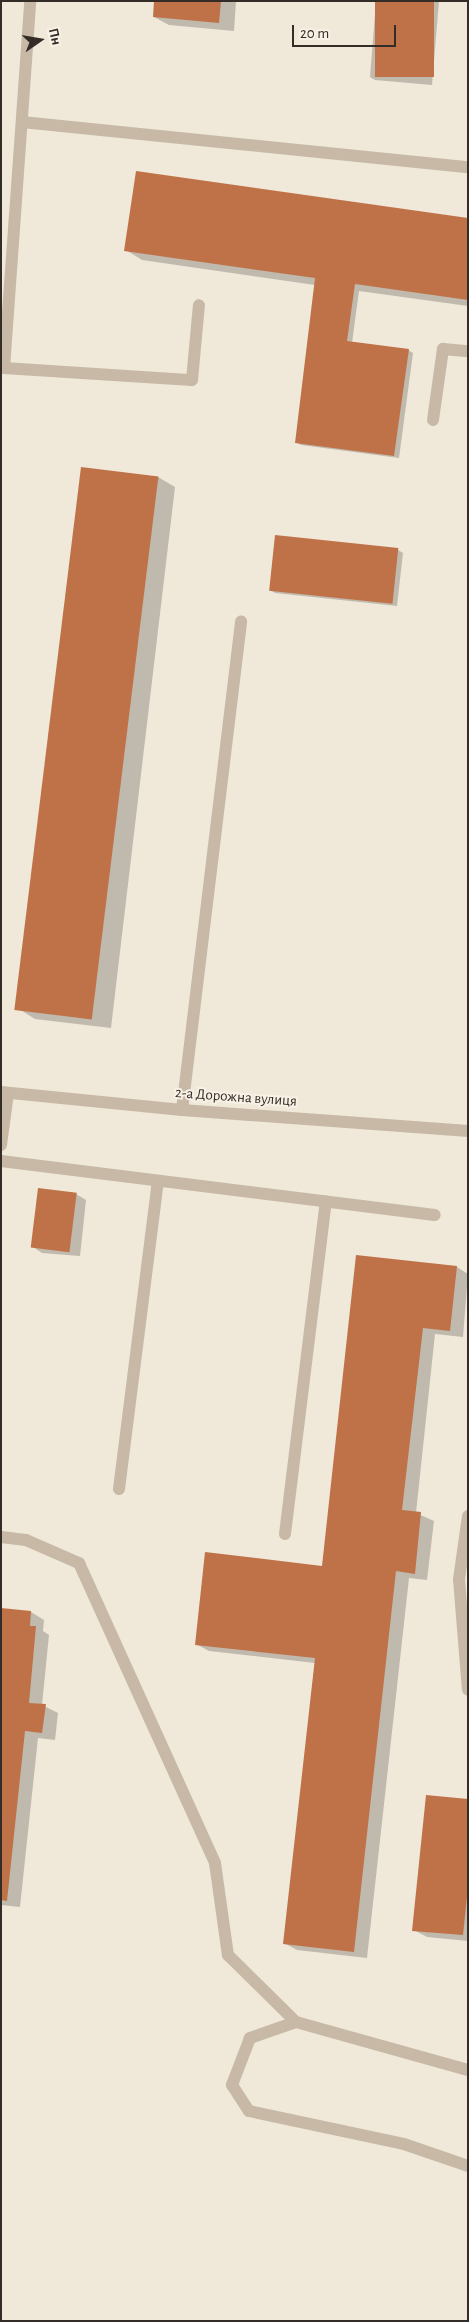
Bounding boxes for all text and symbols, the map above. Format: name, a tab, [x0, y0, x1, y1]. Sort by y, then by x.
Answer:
north arrow	[15, 15, 65, 65]
scale bar	[294, 15, 398, 47]
text: 20 m	[300, 26, 329, 41]
text: Пн	[46, 27, 63, 47]
street label: 2-а Дорожна вулиця	[174, 1084, 298, 1110]

